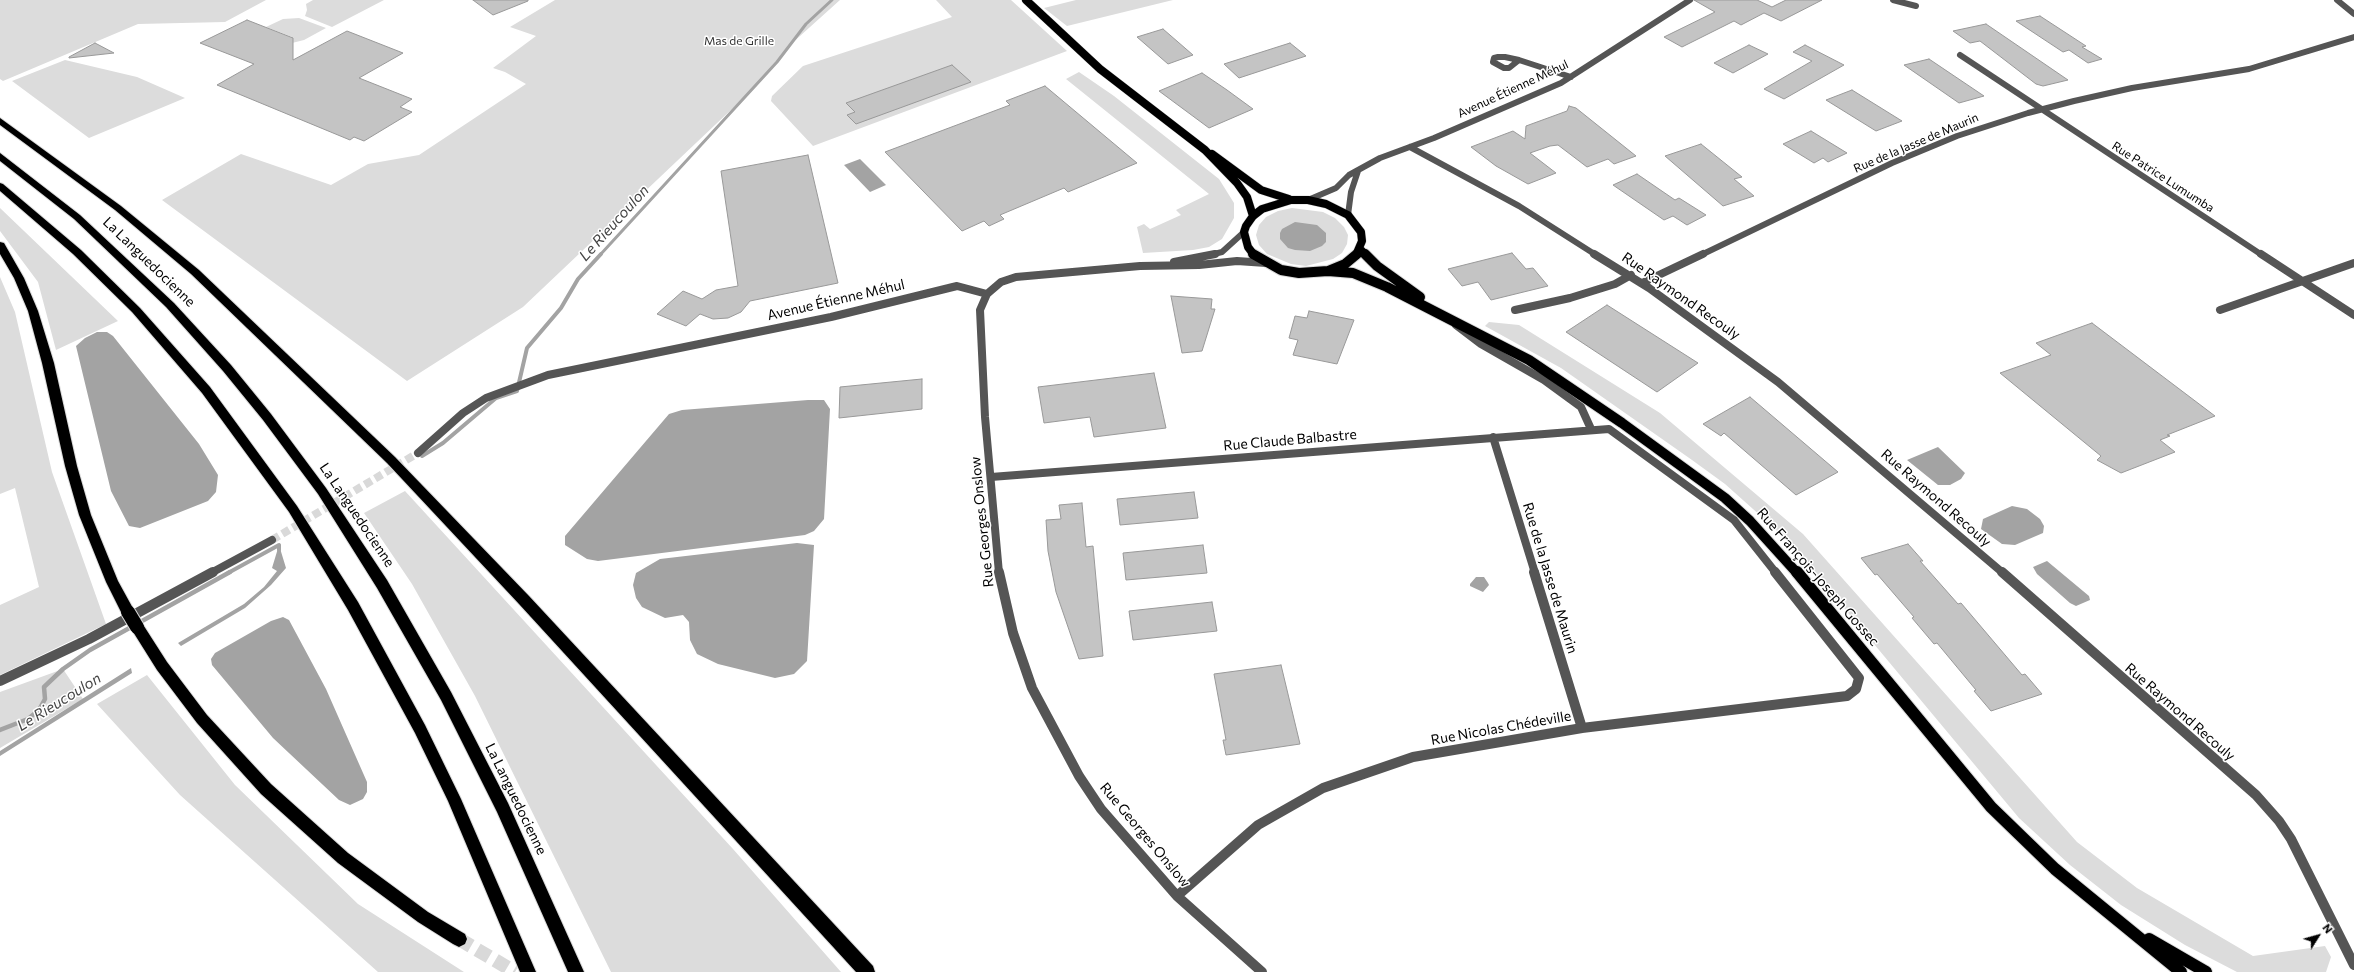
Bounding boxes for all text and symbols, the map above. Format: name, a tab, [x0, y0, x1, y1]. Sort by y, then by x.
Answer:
park label: Mas de Grille	[704, 34, 774, 48]
street label: Avenue Étienne Méhul	[1455, 57, 1571, 121]
street label: Rue de la Jasse de Maurin	[1851, 110, 1981, 176]
street label: Rue Patrice Lumumba	[2109, 139, 2217, 215]
water label: Le Rieucoulon	[575, 181, 653, 265]
street label: La Languedocienne	[99, 214, 199, 310]
street label: Rue Raymond Recouly	[1619, 249, 1743, 343]
street label: Avenue Étienne Méhul	[766, 276, 906, 324]
street label: Rue Claude Balbastre	[1223, 426, 1357, 454]
street label: Rue Raymond Recouly	[1877, 446, 1995, 550]
street label: Rue Georges Onslow	[967, 456, 997, 588]
street label: La Languedocienne	[316, 460, 398, 570]
street label: Rue de la Jasse de Maurin	[1519, 501, 1581, 655]
street label: Rue François-Joseph Gossec	[1753, 504, 1883, 650]
street label: Rue Raymond Recouly	[2121, 660, 2239, 764]
water label: Le Rieucoulon	[14, 669, 104, 735]
street label: Rue Nicolas Chédeville	[1430, 707, 1572, 749]
street label: La Languedocienne	[482, 741, 550, 857]
street label: Rue Georges Onslow	[1096, 779, 1194, 891]
north arrow	[2298, 916, 2338, 956]
text: N	[2320, 921, 2336, 936]

